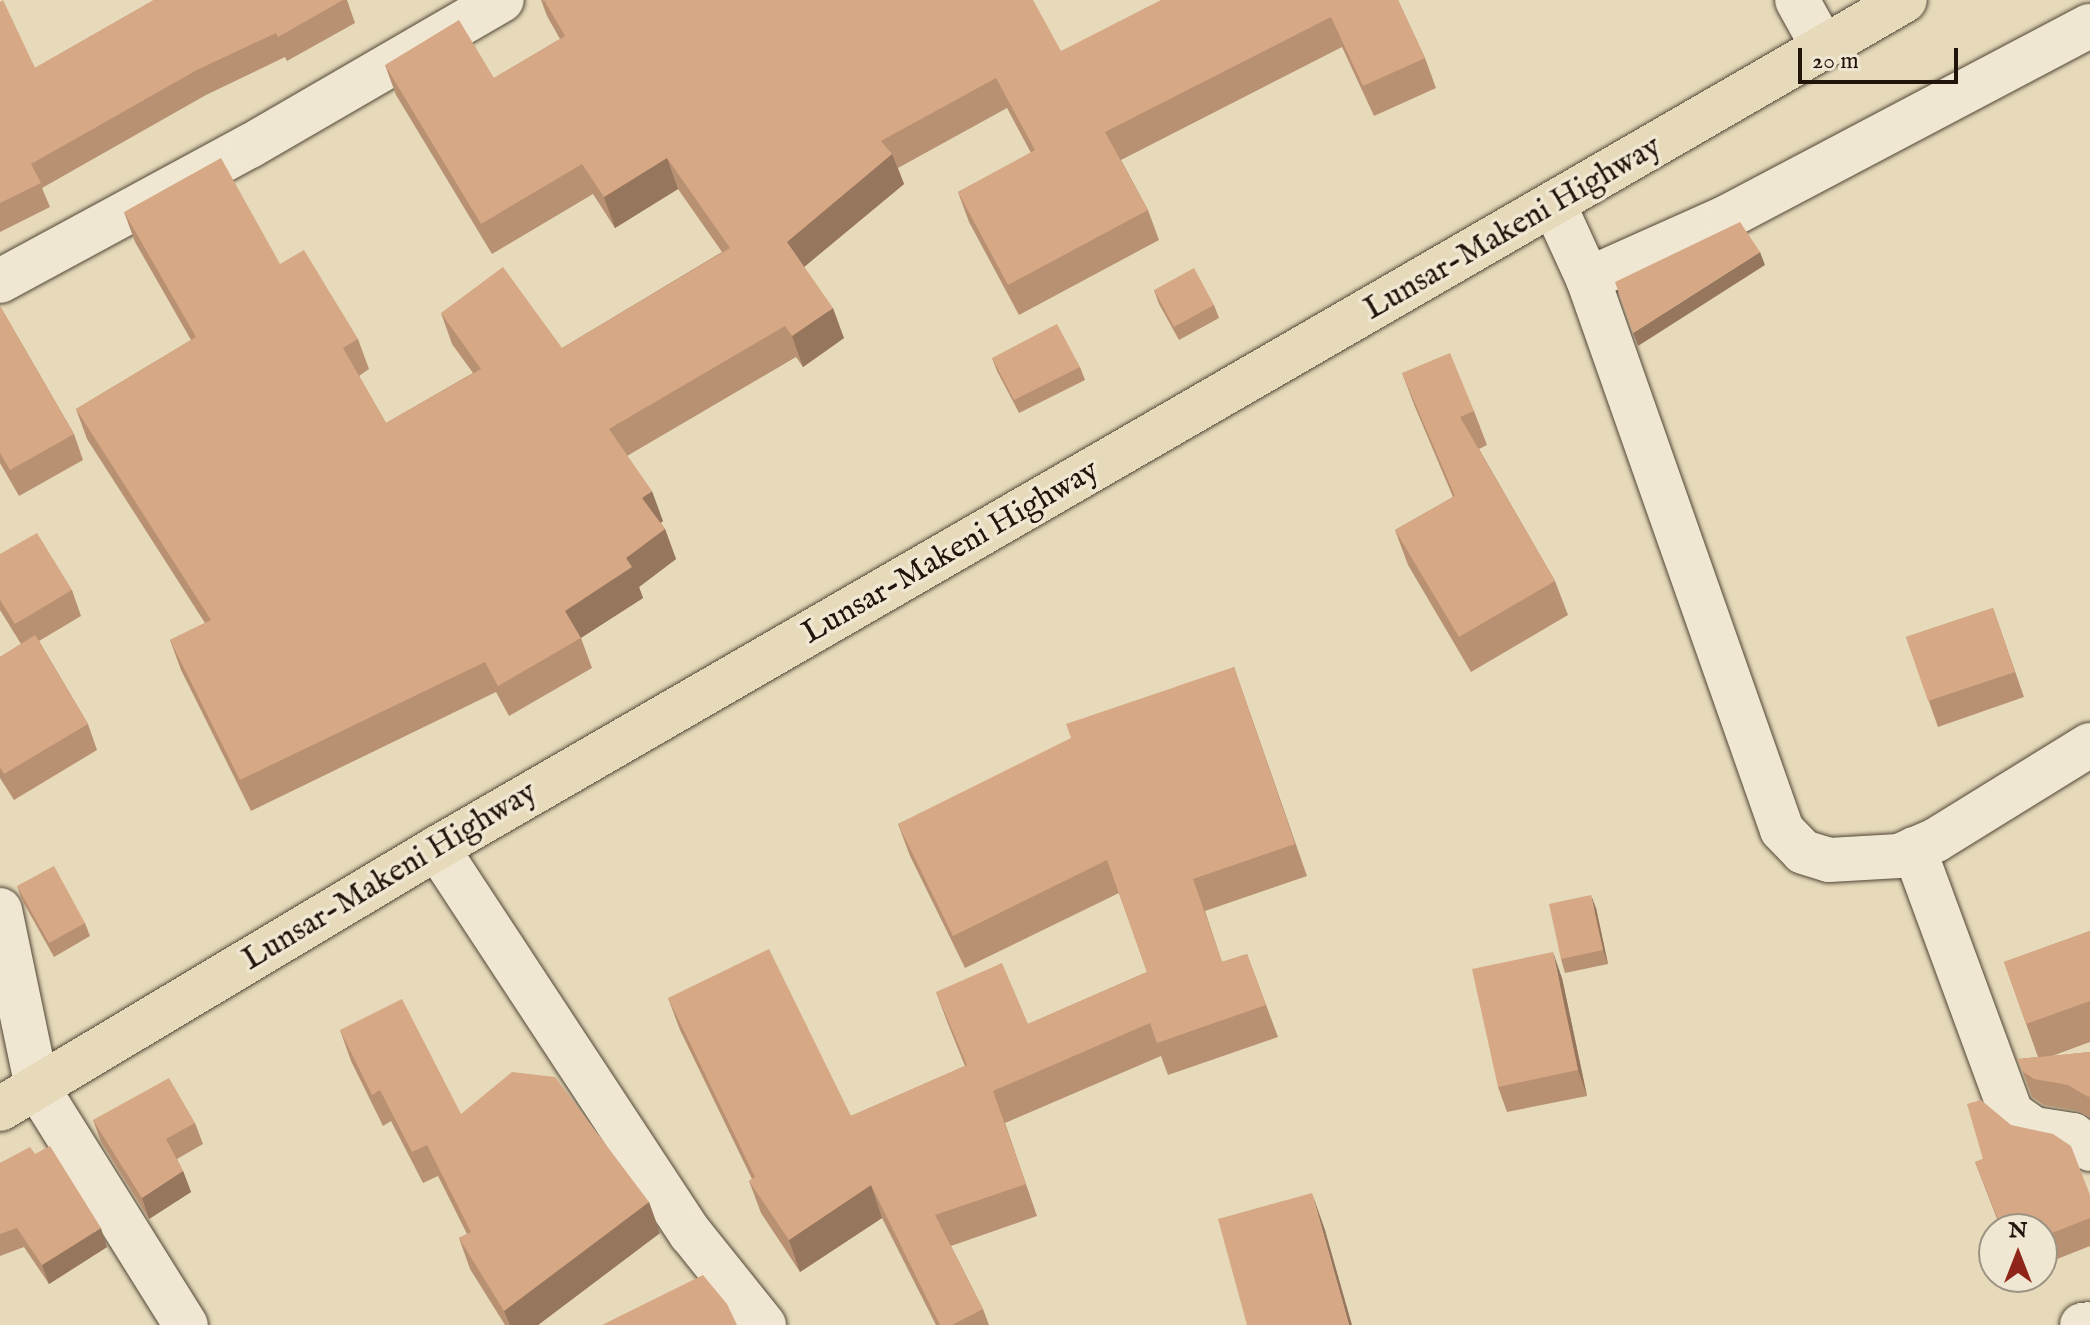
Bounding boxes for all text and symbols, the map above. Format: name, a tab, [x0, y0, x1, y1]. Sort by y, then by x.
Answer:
scale bar	[1802, 32, 1962, 82]
text: 20 m	[1812, 46, 1859, 77]
street label: Lunsar-Makeni Highway	[1358, 128, 1668, 330]
street label: Lunsar-Makeni Highway	[796, 452, 1106, 654]
street label: Lunsar-Makeni Highway	[236, 774, 544, 980]
north arrow	[1978, 1213, 2058, 1293]
text: N	[2008, 1217, 2028, 1245]

